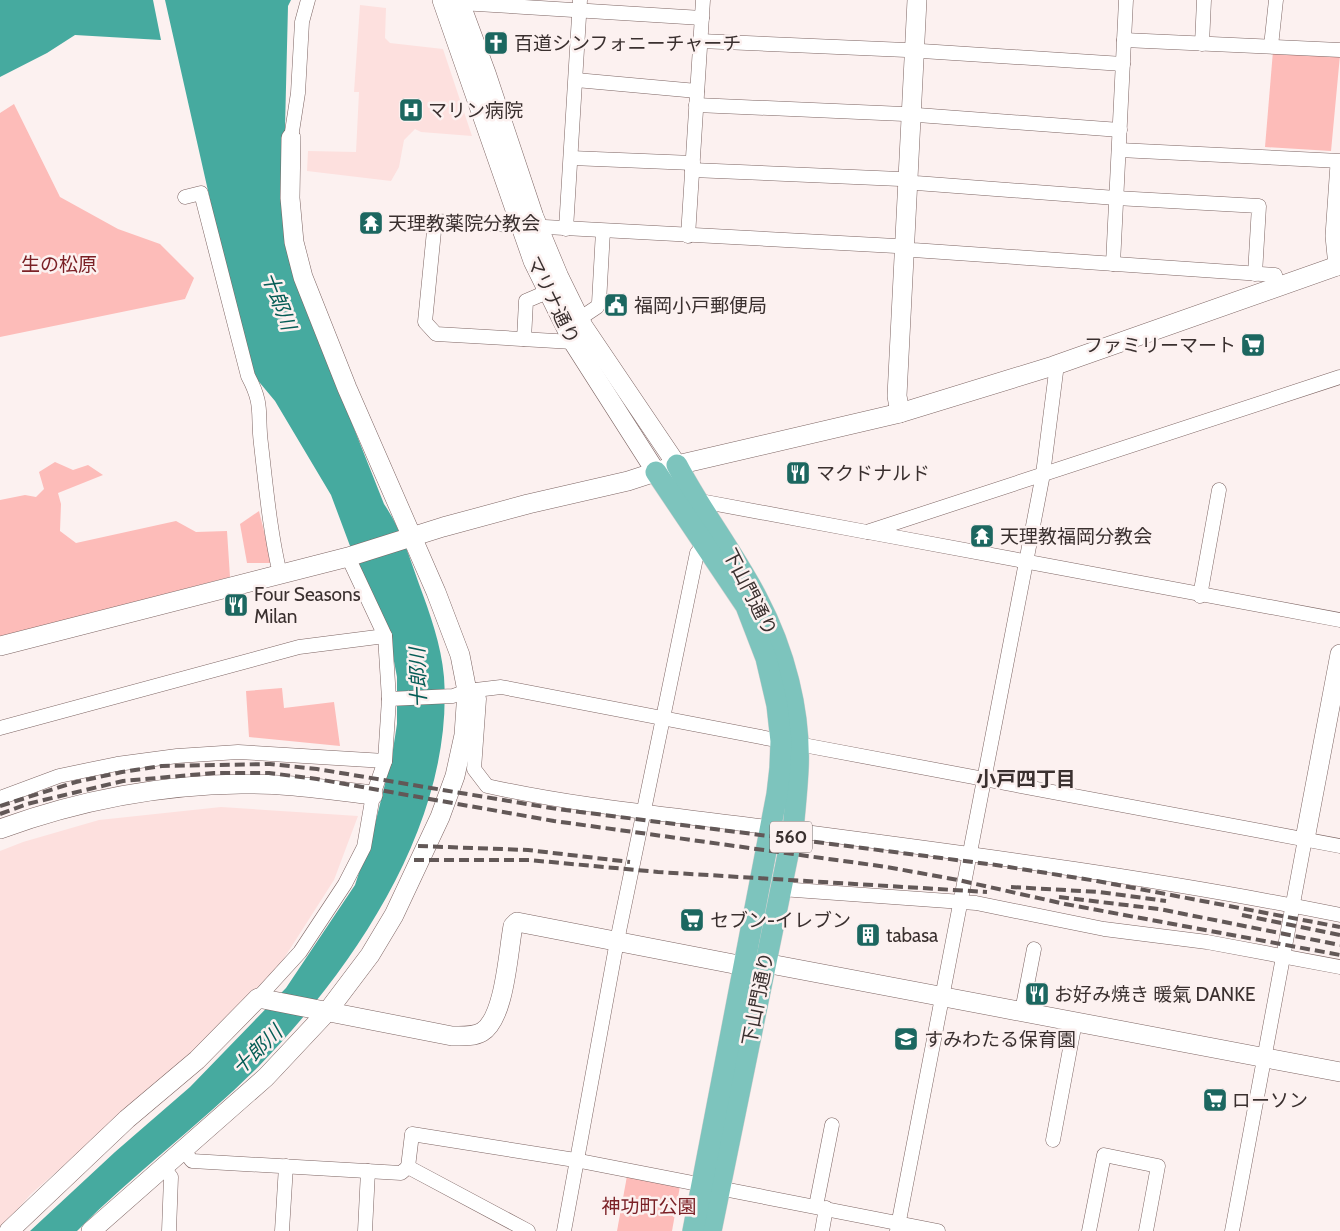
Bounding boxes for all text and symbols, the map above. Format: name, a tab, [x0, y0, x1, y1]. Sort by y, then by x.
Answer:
church icon: 百道シンフォニーチャーチ	[483, 30, 509, 56]
place label: 百道シンフォニーチャーチ	[514, 32, 741, 55]
hospital icon: マリン病院	[398, 97, 424, 123]
place label: マリン病院	[428, 99, 523, 122]
temple icon: 天理教薬院分教会	[358, 210, 384, 236]
place label: 天理教薬院分教会	[388, 212, 540, 235]
street label: マリナ通り	[522, 252, 584, 348]
park label: 生の松原	[21, 253, 97, 276]
water label: 十郎川	[257, 269, 302, 335]
public building icon: 福岡小戸郵便局	[603, 292, 629, 318]
place label: 福岡小戸郵便局	[634, 294, 767, 317]
supermarket icon: ファミリーマート	[1240, 332, 1266, 358]
place label: ファミリーマート	[1084, 334, 1236, 357]
restaurant icon: マクドナルド	[785, 460, 811, 486]
place label: マクドナルド	[816, 462, 930, 485]
temple icon: 天理教福岡分教会	[969, 523, 995, 549]
place label: 天理教福岡分教会	[1000, 525, 1152, 548]
street label: 下山門通り	[718, 544, 782, 640]
place label: Four Seasons Milan	[254, 583, 361, 628]
restaurant icon: Four Seasons Milan	[223, 592, 249, 618]
water label: 十郎川	[405, 646, 431, 708]
district label: 小戸四丁目	[976, 767, 1076, 791]
road number: 560	[770, 822, 812, 852]
supermarket icon: セブン-イレブン	[679, 907, 705, 933]
place label: セブン-イレブン	[710, 909, 851, 932]
building icon: tabasa	[855, 922, 881, 948]
place label: tabasa	[886, 924, 938, 947]
street label: 下山門通り	[738, 950, 778, 1048]
restaurant icon: お好み焼き 暖氣 DANKE	[1024, 981, 1050, 1007]
place label: お好み焼き 暖氣 DANKE	[1054, 983, 1256, 1006]
water label: 十郎川	[227, 1019, 288, 1079]
school or university icon: すみわたる保育園	[893, 1026, 919, 1052]
place label: すみわたる保育園	[924, 1028, 1076, 1051]
supermarket icon: ローソン	[1202, 1087, 1228, 1113]
place label: ローソン	[1232, 1089, 1308, 1112]
park label: 神功町公園	[601, 1195, 697, 1218]

